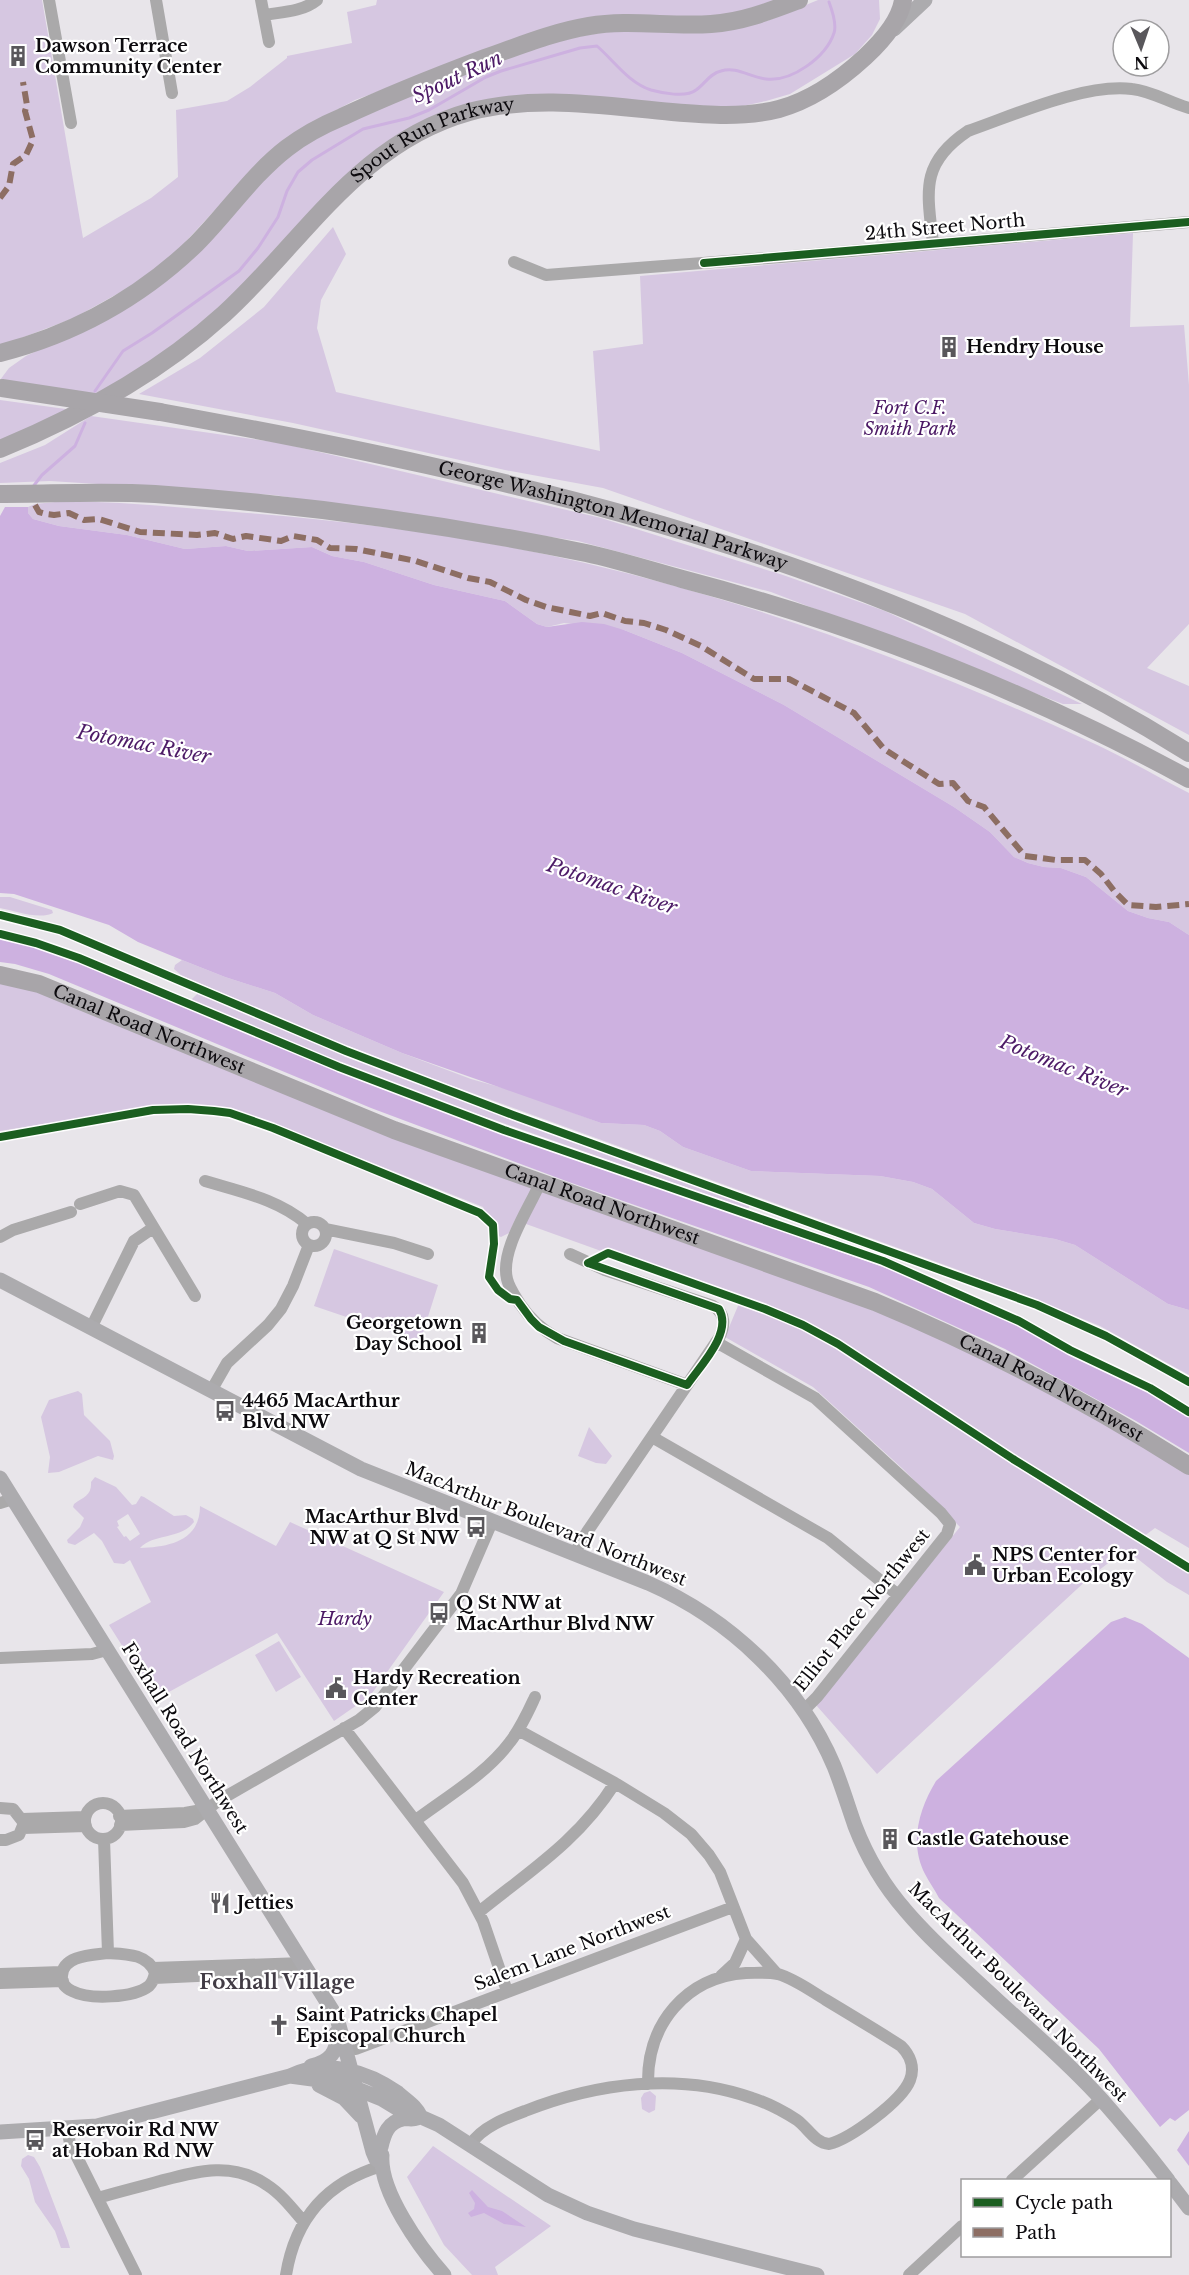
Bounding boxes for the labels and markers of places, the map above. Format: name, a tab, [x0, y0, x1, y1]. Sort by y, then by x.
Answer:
place label: Dawson Terrace Community Center	[35, 35, 221, 78]
building icon: Dawson Terrace Community Center	[6, 44, 30, 68]
building icon: Hendry House	[937, 335, 961, 359]
place label: Hendry House	[966, 336, 1104, 358]
place label: Georgetown Day School	[346, 1312, 463, 1355]
building icon: Georgetown Day School	[467, 1321, 491, 1345]
place label: 4465 MacArthur Blvd NW	[242, 1390, 400, 1433]
bus stop icon: 4465 MacArthur Blvd NW	[213, 1399, 237, 1423]
place label: MacArthur Blvd NW at Q St NW	[305, 1506, 460, 1549]
bus stop icon: MacArthur Blvd NW at Q St NW	[464, 1515, 488, 1539]
place label: NPS Center for Urban Ecology	[992, 1544, 1136, 1587]
public building icon: NPS Center for Urban Ecology	[963, 1553, 987, 1577]
place label: Q St NW at MacArthur Blvd NW	[456, 1592, 655, 1635]
bus stop icon: Q St NW at MacArthur Blvd NW	[427, 1601, 451, 1625]
place label: Hardy Recreation Center	[353, 1667, 521, 1710]
public building icon: Hardy Recreation Center	[324, 1676, 348, 1700]
building icon: Castle Gatehouse	[878, 1827, 902, 1851]
place label: Castle Gatehouse	[907, 1828, 1069, 1850]
restaurant icon: Jetties	[208, 1891, 232, 1915]
place label: Jetties	[233, 1892, 294, 1914]
place label: Saint Patricks Chapel Episcopal Church	[296, 2004, 498, 2047]
church icon: Saint Patricks Chapel Episcopal Church	[267, 2013, 291, 2037]
place label: Reservoir Rd NW at Hoban Rd NW	[52, 2119, 219, 2162]
bus stop icon: Reservoir Rd NW at Hoban Rd NW	[23, 2128, 47, 2152]

